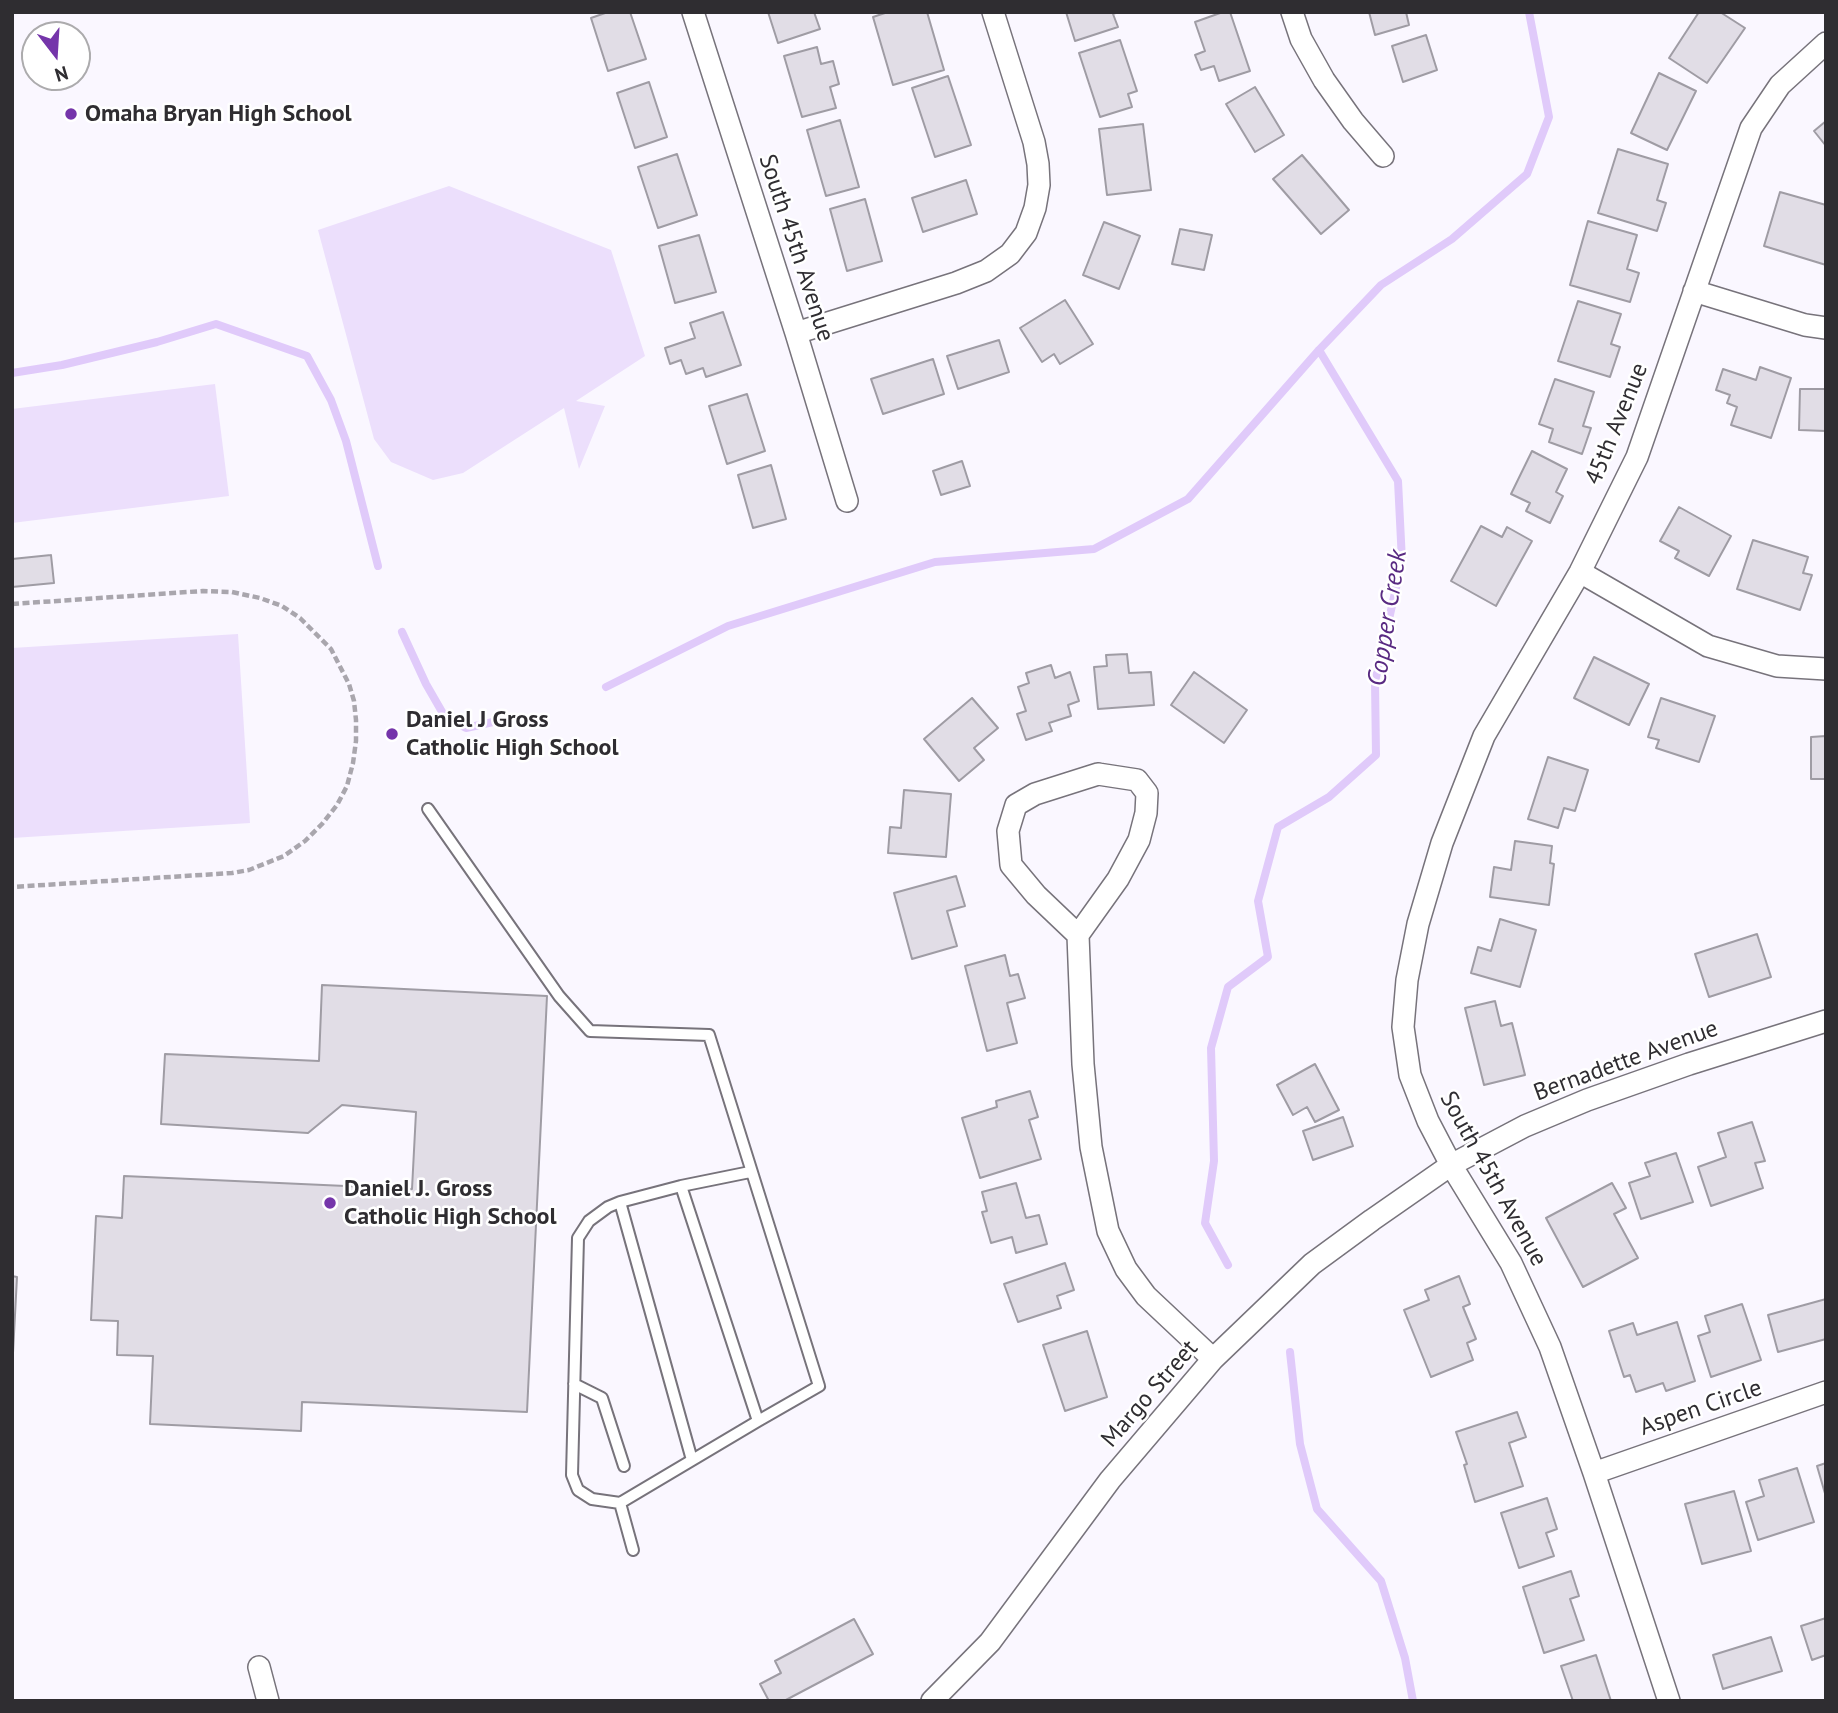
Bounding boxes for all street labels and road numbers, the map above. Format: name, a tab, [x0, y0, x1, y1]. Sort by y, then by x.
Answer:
street label: South 45th Avenue	[752, 151, 840, 345]
street label: 45th Avenue	[1580, 359, 1654, 489]
street label: Bernadette Avenue	[1530, 1014, 1722, 1108]
street label: South 45th Avenue	[1433, 1087, 1553, 1271]
street label: Margo Street	[1096, 1335, 1204, 1453]
street label: Aspen Circle	[1636, 1374, 1766, 1442]

